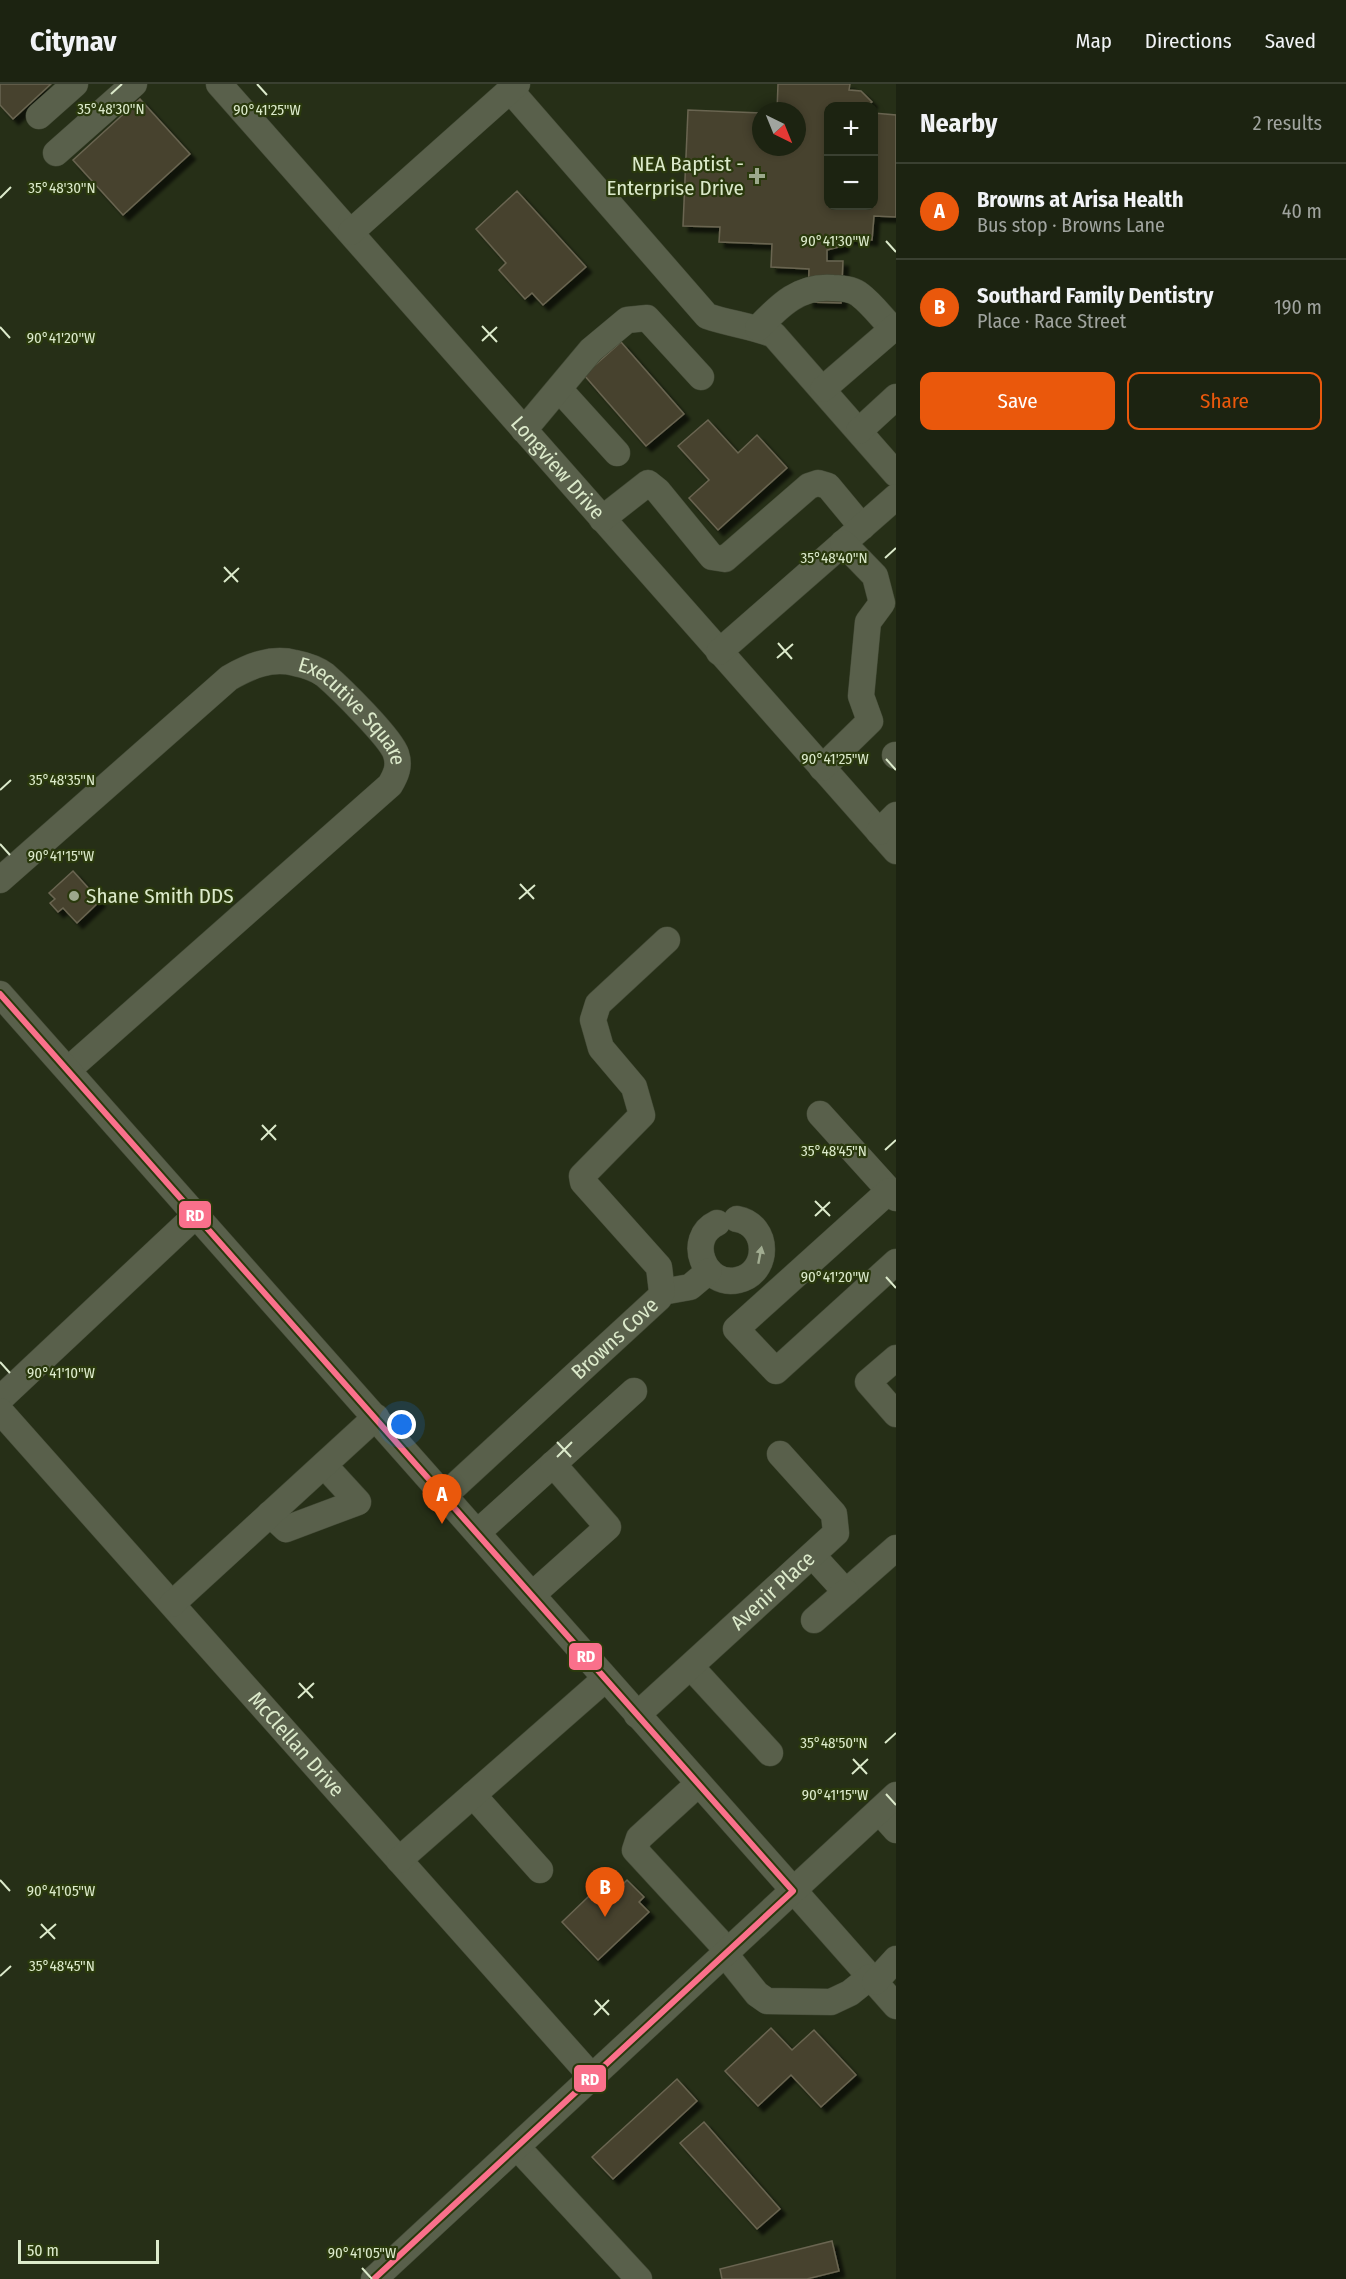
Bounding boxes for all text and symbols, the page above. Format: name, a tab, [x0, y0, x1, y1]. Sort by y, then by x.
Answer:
text: Citynav	[30, 25, 116, 58]
text: Map	[1075, 28, 1112, 54]
text: Directions	[1145, 28, 1232, 54]
text: Saved	[1265, 28, 1316, 54]
text: 35°48'30"N	[77, 100, 145, 118]
text: 90°41'25"W	[233, 101, 301, 119]
north arrow	[752, 102, 806, 156]
map controls	[824, 102, 878, 210]
button: +	[824, 102, 878, 156]
text: Nearby	[920, 108, 997, 139]
text: 2 results	[1253, 111, 1322, 135]
place label: NEA Baptist - Enterprise Drive	[607, 151, 744, 201]
button: −	[824, 156, 878, 210]
marker: NEA Baptist - Enterprise Drive	[748, 167, 766, 185]
text: 35°48'30"N	[28, 179, 96, 197]
text: Browns at Arisa Health	[977, 186, 1184, 213]
text: A	[934, 199, 945, 223]
text: 40 m	[1282, 199, 1322, 223]
text: Bus stop · Browns Lane	[977, 213, 1165, 237]
text: 90°41'30"W	[801, 232, 869, 250]
text: Southard Family Dentistry	[977, 282, 1214, 309]
text: B	[934, 295, 945, 319]
text: 190 m	[1274, 295, 1322, 319]
text: Place · Race Street	[977, 309, 1126, 333]
text: 90°41'20"W	[27, 329, 95, 347]
button: Save	[920, 372, 1115, 430]
button: Share	[1127, 372, 1322, 430]
street label: Longview Drive	[505, 411, 610, 525]
text: 35°48'40"N	[800, 549, 868, 567]
street label: Executive Square	[295, 651, 411, 767]
text: 90°41'25"W	[801, 750, 869, 768]
text: 35°48'35"N	[29, 771, 95, 789]
text: 90°41'15"W	[28, 847, 94, 865]
place label: Shane Smith DDS	[86, 883, 234, 909]
marker: Shane Smith DDS	[67, 889, 81, 903]
text: 35°48'45"N	[801, 1142, 867, 1160]
line badge: RD	[178, 1200, 212, 1229]
text: RD	[186, 1206, 205, 1225]
one-way arrow	[756, 1245, 765, 1264]
text: 90°41'20"W	[801, 1268, 869, 1286]
street label: Browns Cove	[566, 1292, 664, 1385]
text: 90°41'10"W	[27, 1364, 95, 1382]
your location	[387, 1410, 416, 1439]
pin: A	[422, 1474, 462, 1524]
street label: Avenir Place	[725, 1546, 820, 1636]
line badge: RD	[568, 1642, 603, 1671]
text: RD	[577, 1647, 596, 1666]
street label: McClellan Drive	[243, 1686, 350, 1802]
text: 35°48'50"N	[800, 1734, 868, 1752]
text: 90°41'15"W	[802, 1786, 868, 1804]
pin: B	[586, 1868, 624, 1917]
text: 90°41'05"W	[27, 1882, 95, 1900]
text: 35°48'45"N	[29, 1957, 95, 1975]
line badge: RD	[573, 2064, 607, 2093]
text: RD	[581, 2070, 600, 2089]
scale bar	[18, 2237, 159, 2264]
text: 50 m	[27, 2241, 59, 2260]
text: 90°41'05"W	[328, 2244, 396, 2262]

